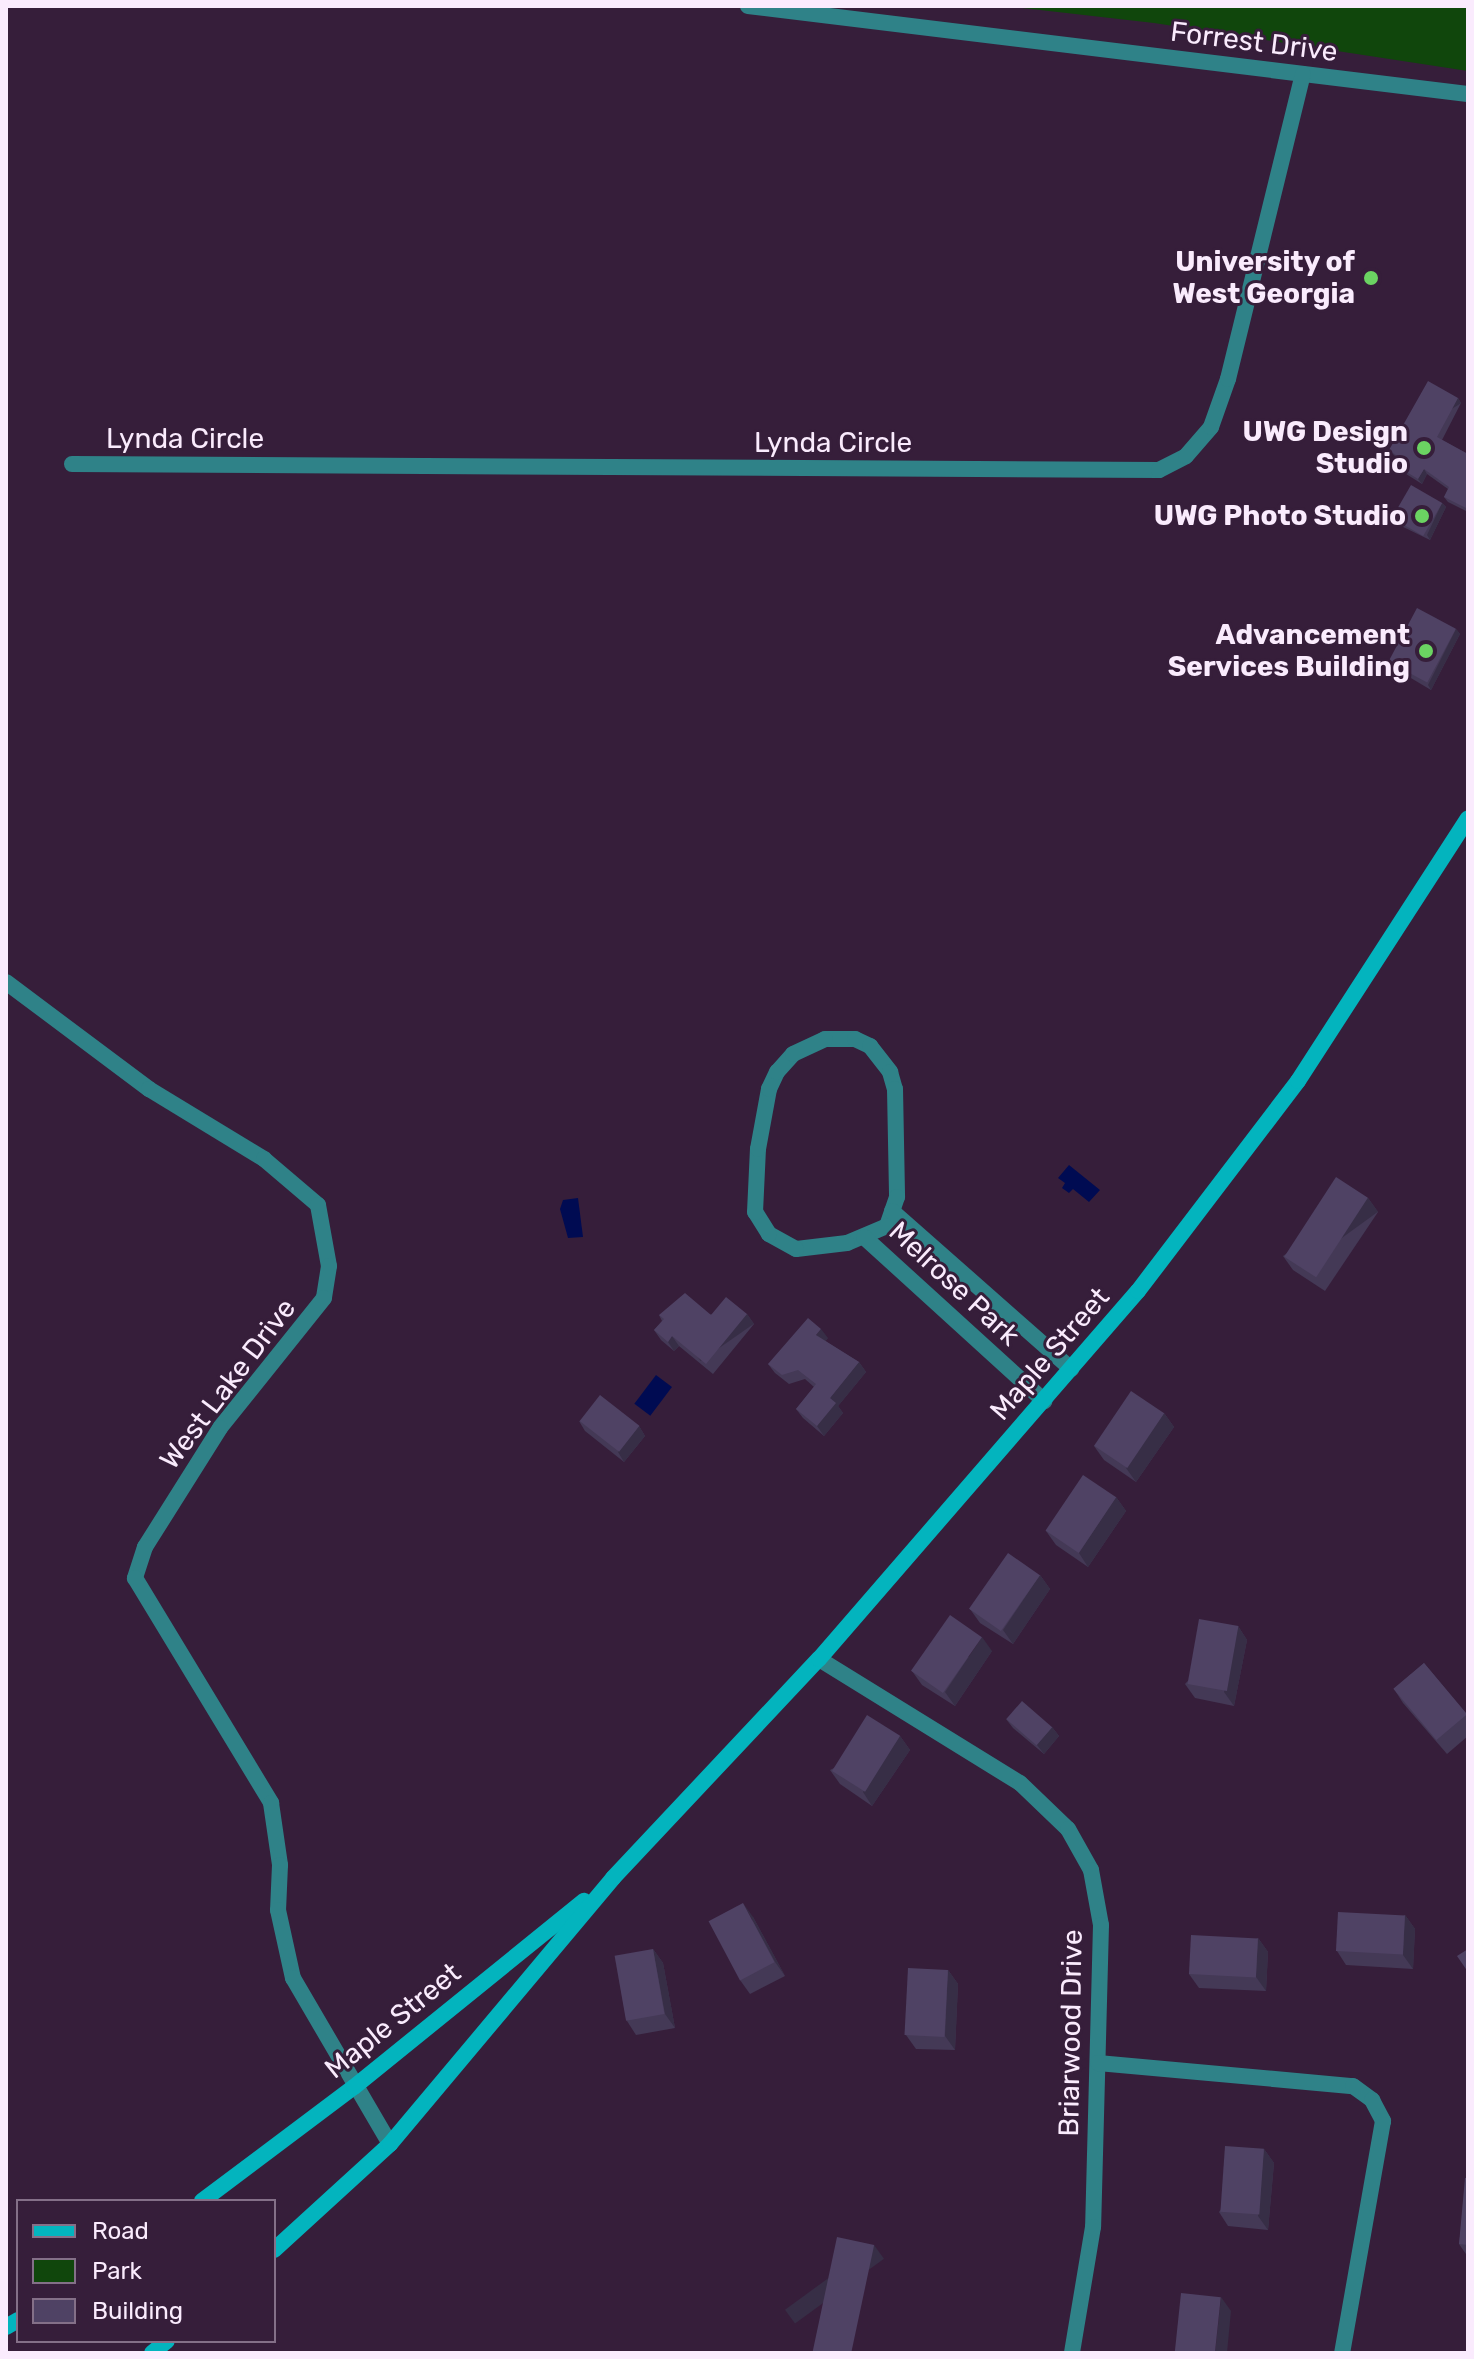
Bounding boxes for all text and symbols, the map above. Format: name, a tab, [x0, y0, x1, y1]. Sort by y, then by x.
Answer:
street label: Forrest Drive	[1168, 15, 1340, 69]
place label: University of West Georgia	[1172, 245, 1355, 311]
marker: University of West Georgia	[1362, 269, 1380, 287]
place label: UWG Design Studio	[1243, 415, 1408, 481]
street label: Lynda Circle	[106, 422, 264, 456]
street label: Lynda Circle	[754, 426, 912, 460]
marker: UWG Design Studio	[1415, 439, 1433, 457]
place label: UWG Photo Studio	[1154, 499, 1406, 533]
marker: UWG Photo Studio	[1413, 507, 1431, 525]
place label: Advancement Services Building	[1168, 618, 1410, 684]
marker: Advancement Services Building	[1417, 642, 1435, 660]
street label: Melrose Park	[882, 1215, 1026, 1353]
street label: Maple Street	[983, 1281, 1117, 1427]
street label: West Lake Drive	[153, 1292, 303, 1476]
street label: Briarwood Drive	[1052, 1929, 1090, 2137]
street label: Maple Street	[318, 1956, 468, 2086]
legend	[16, 2199, 276, 2343]
text: Road	[92, 2217, 149, 2245]
text: Park	[92, 2257, 142, 2285]
text: Building	[92, 2297, 183, 2325]

